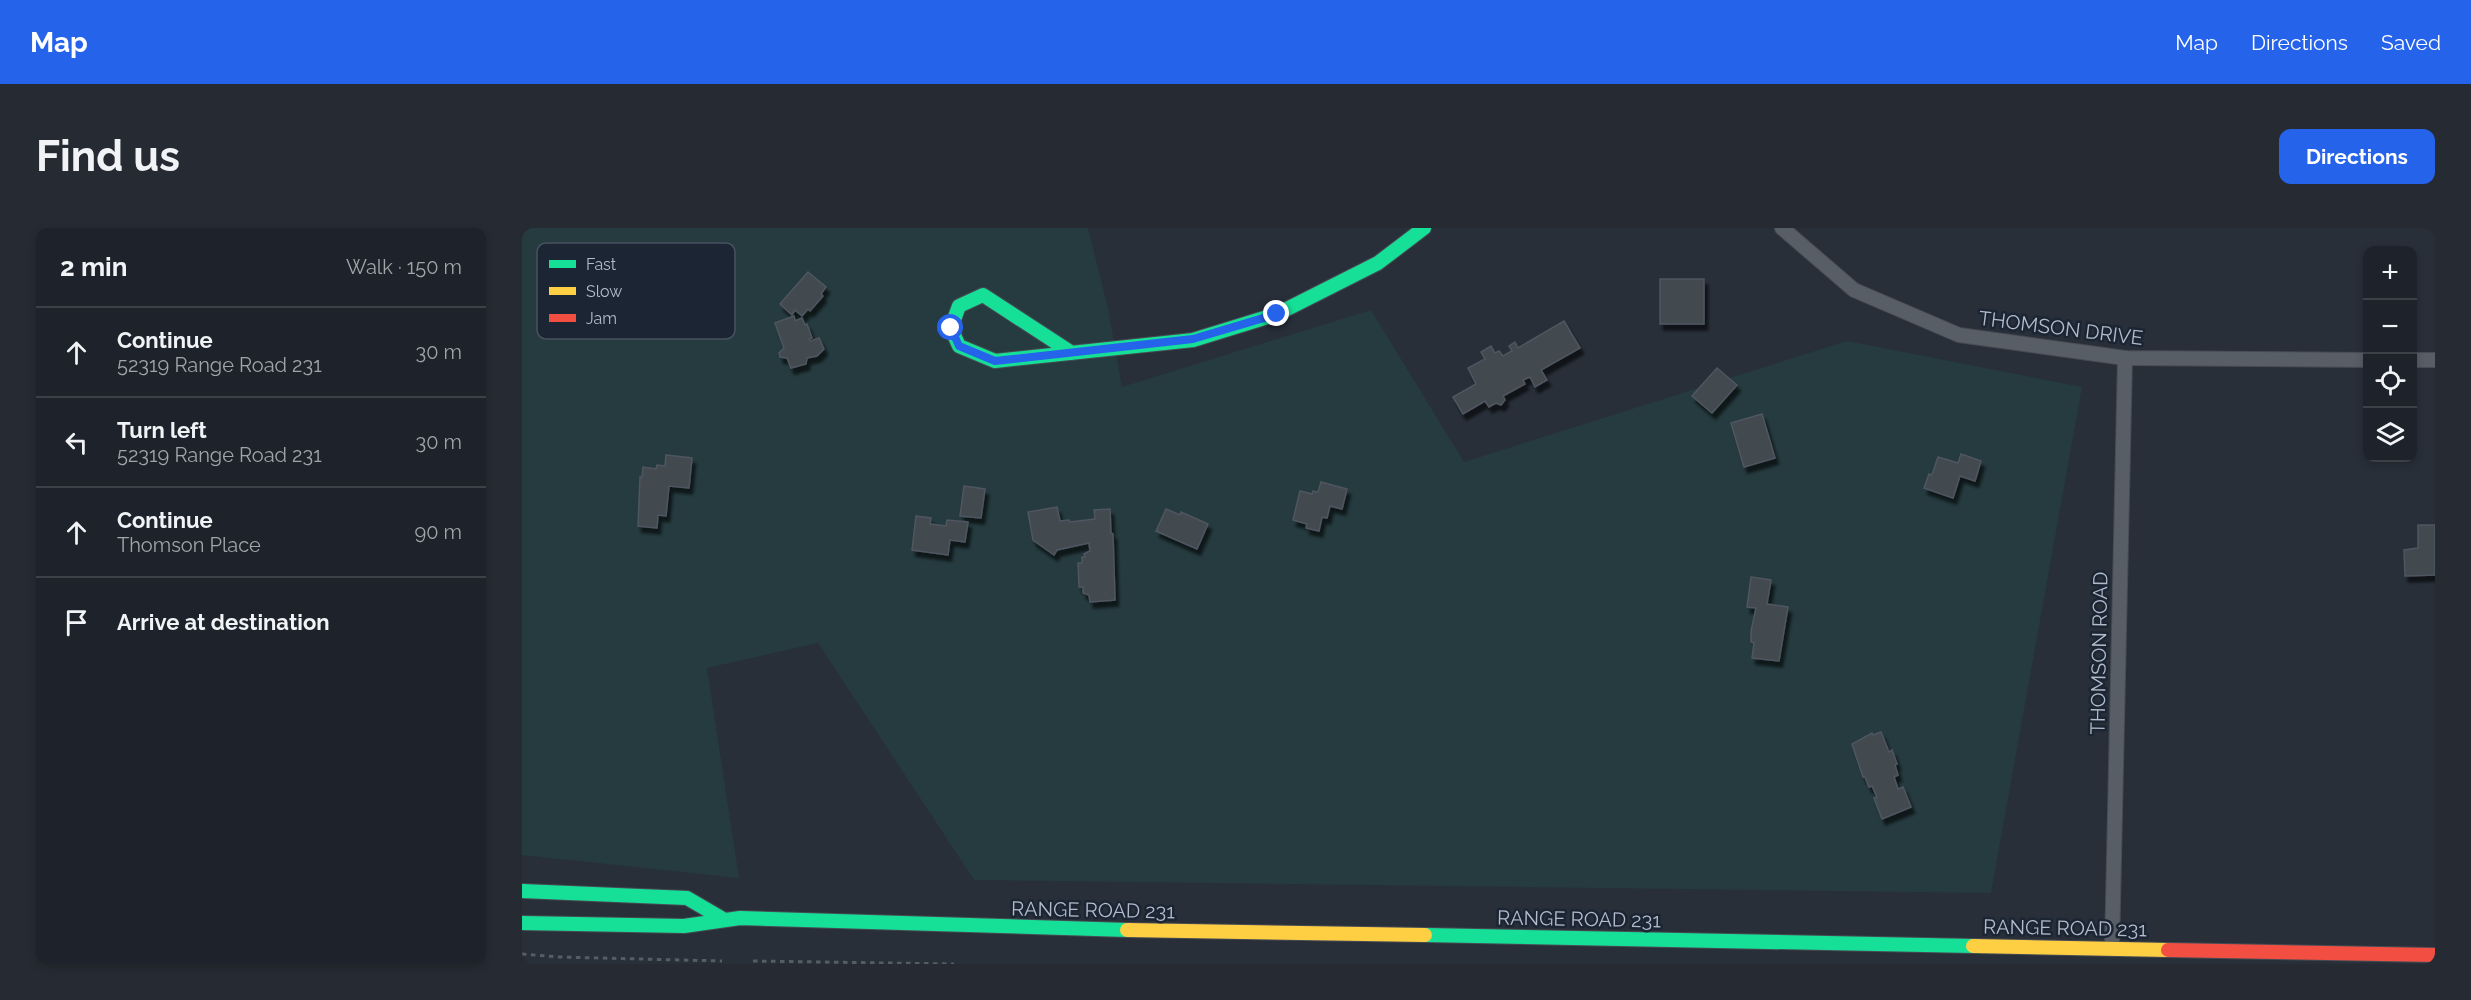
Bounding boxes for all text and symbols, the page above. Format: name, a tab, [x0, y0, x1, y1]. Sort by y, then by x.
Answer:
text: Map	[30, 26, 88, 59]
text: Map	[2175, 30, 2218, 55]
text: Directions	[2251, 30, 2348, 55]
text: Saved	[2381, 30, 2441, 55]
button: Directions	[2279, 129, 2435, 184]
text: Find us	[36, 132, 180, 181]
legend	[537, 243, 735, 339]
map controls	[2363, 246, 2417, 462]
button: +	[2363, 246, 2417, 300]
text: 2 min	[60, 252, 127, 282]
text: Walk · 150 m	[346, 255, 462, 279]
text: Fast	[586, 255, 617, 274]
text: Slow	[586, 282, 622, 301]
route end	[1263, 300, 1289, 326]
button: −	[2363, 300, 2417, 354]
street label: THOMSON DRIVE	[1977, 306, 2145, 350]
text: Jam	[586, 309, 617, 328]
route start	[937, 314, 963, 340]
text: Continue	[117, 327, 213, 353]
icon: ahead	[60, 336, 93, 369]
text: 30 m	[416, 340, 462, 364]
text: 52319 Range Road 231	[117, 353, 322, 377]
button: locate	[2363, 354, 2417, 408]
button: layers	[2363, 408, 2417, 462]
text: Turn left	[117, 417, 207, 443]
icon: left	[60, 426, 93, 459]
text: 30 m	[416, 430, 462, 454]
text: 52319 Range Road 231	[117, 443, 322, 467]
text: Continue	[117, 507, 213, 533]
icon: ahead	[60, 516, 93, 549]
text: 90 m	[415, 520, 462, 544]
text: Thomson Place	[117, 533, 261, 557]
street label: THOMSON ROAD	[2086, 571, 2112, 735]
icon: arrive	[60, 606, 93, 639]
text: Arrive at destination	[117, 609, 330, 635]
street label: RANGE ROAD 231	[1011, 897, 1175, 923]
street label: RANGE ROAD 231	[1497, 906, 1661, 932]
street label: RANGE ROAD 231	[1983, 915, 2147, 941]

